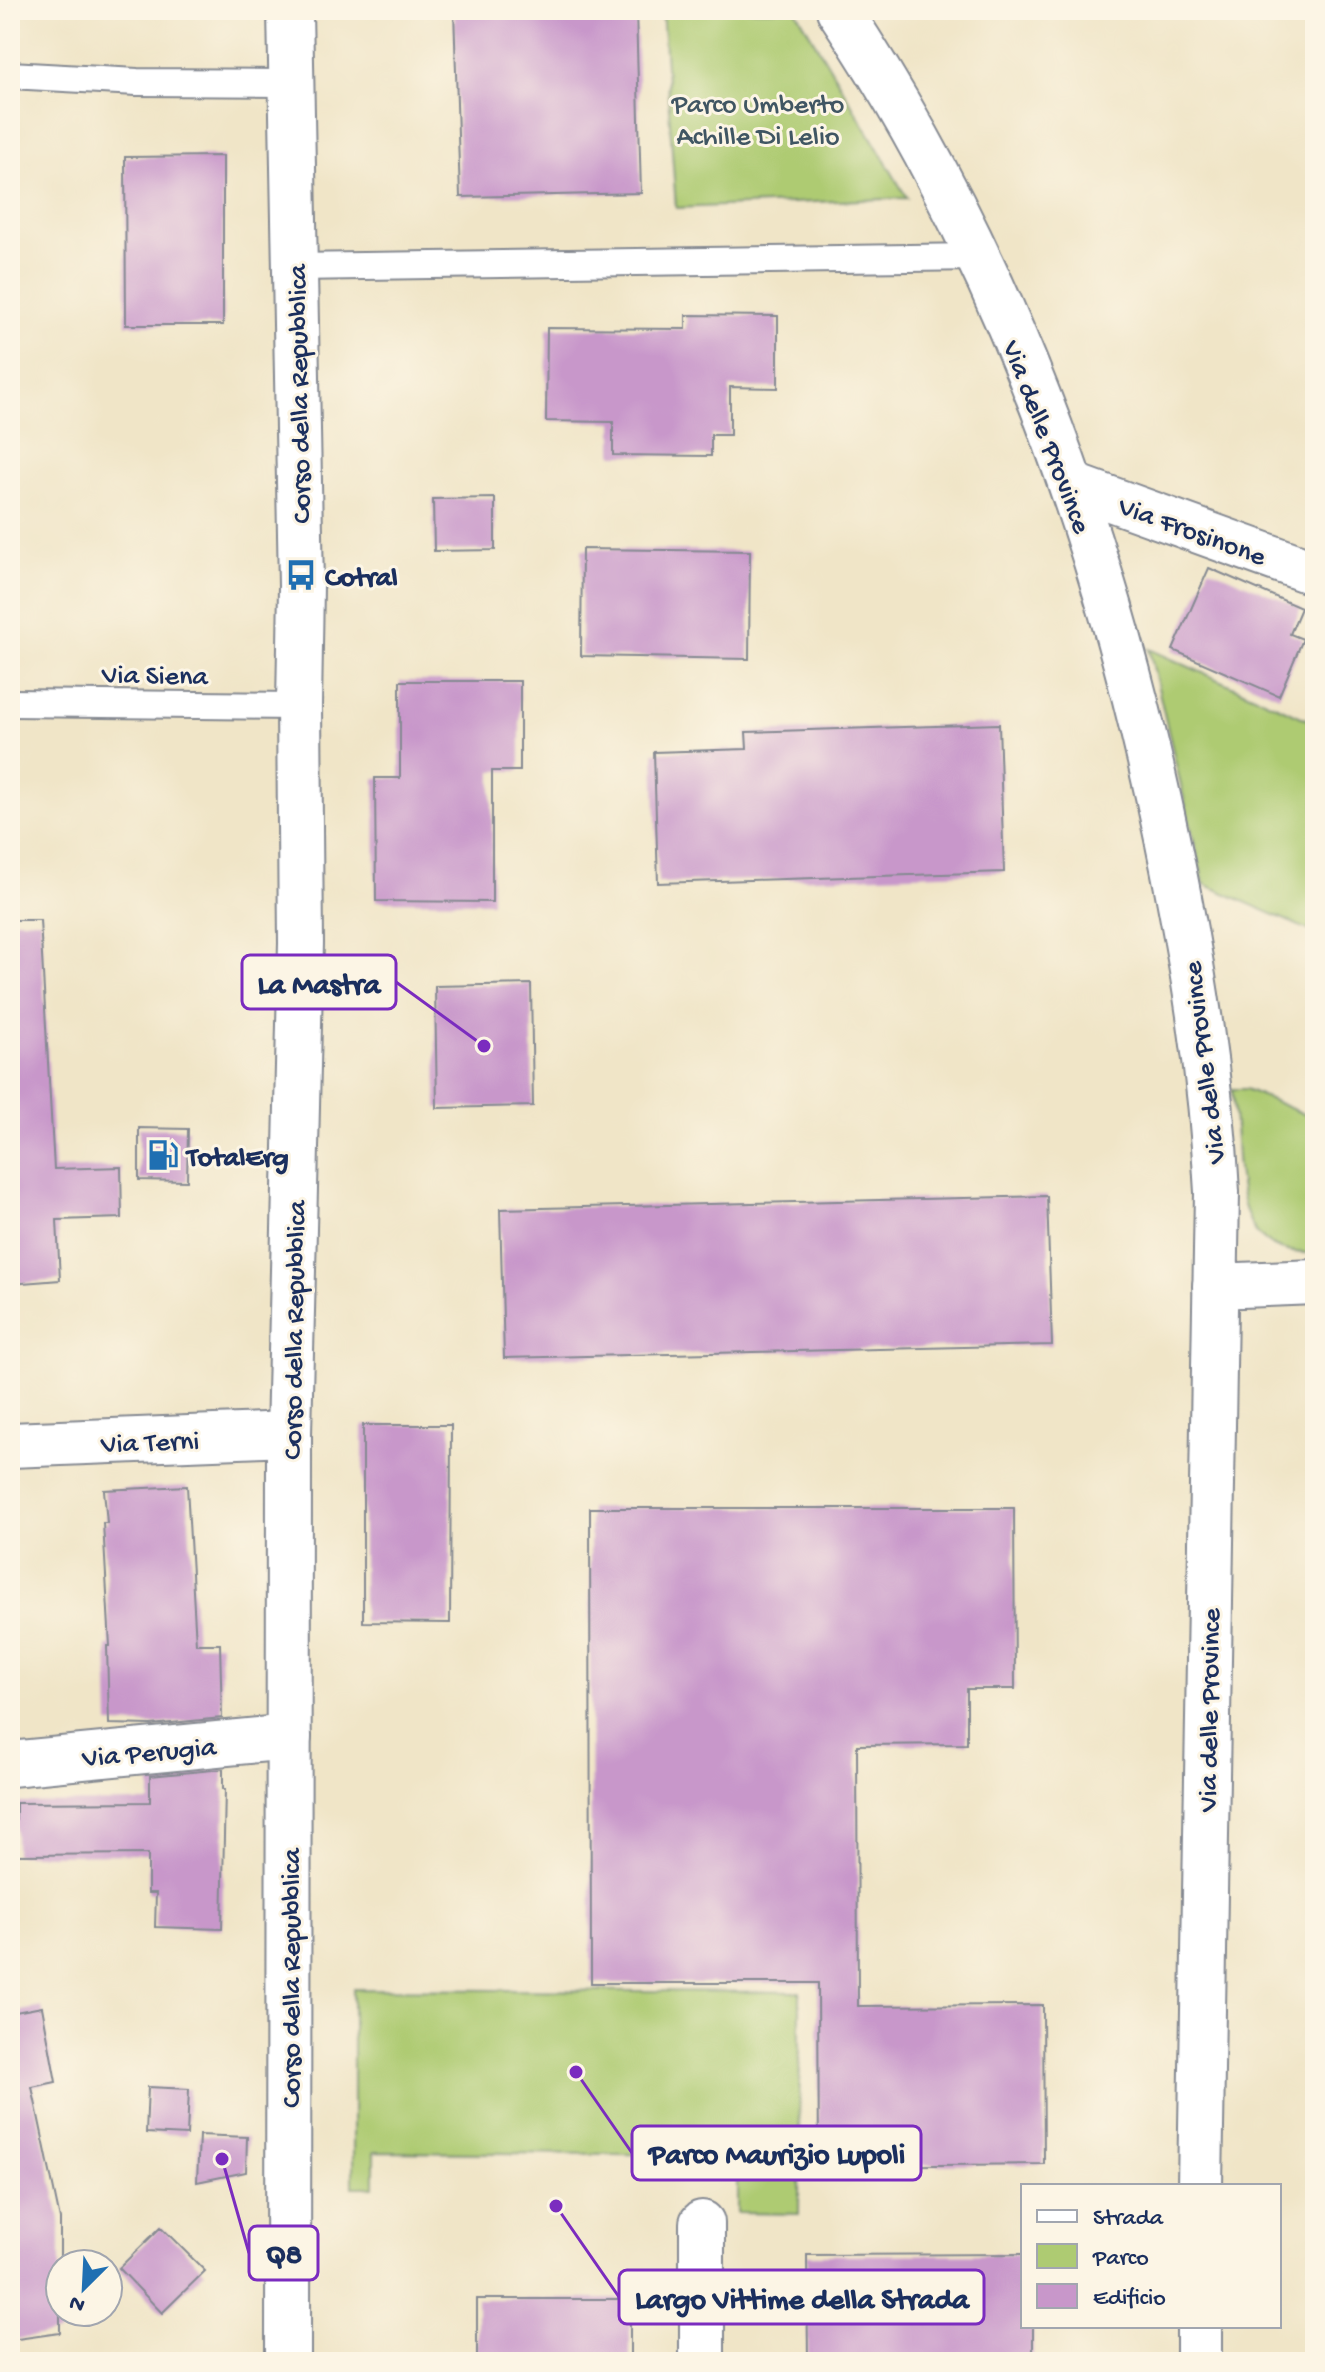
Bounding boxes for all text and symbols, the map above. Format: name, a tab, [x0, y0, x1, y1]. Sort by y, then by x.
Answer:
park label: Parco Umberto Achille Di Lelio	[671, 90, 844, 155]
street label: Corso della Repubblica	[283, 263, 320, 524]
street label: Via delle Province	[993, 336, 1097, 539]
street label: Via Frosinone	[1112, 491, 1270, 575]
bus stop icon: Cotral	[284, 558, 318, 592]
place label: Cotral	[325, 563, 398, 596]
street label: Via Siena	[101, 660, 210, 695]
callout: La Mastra	[242, 955, 396, 1009]
street label: Via delle Province	[1178, 959, 1235, 1167]
text: La Mastra	[258, 970, 382, 1005]
fuel station icon: TotalErg	[146, 1138, 180, 1172]
place label: TotalErg	[185, 1143, 289, 1176]
street label: Corso della Repubblica	[278, 1199, 315, 1460]
street label: Via Terni	[99, 1426, 200, 1463]
street label: Via delle Province	[1193, 1607, 1230, 1813]
street label: Via Perugia	[80, 1732, 219, 1777]
street label: Corso della Repubblica	[277, 1847, 310, 2108]
callout: Parco Maurizio Lupoli	[632, 2126, 921, 2180]
text: Parco Maurizio Lupoli	[647, 2140, 905, 2175]
legend	[1021, 2184, 1281, 2328]
text: Strada	[1093, 2205, 1164, 2234]
callout: Q8	[249, 2226, 318, 2280]
text: Q8	[266, 2240, 302, 2275]
text: Parco	[1092, 2245, 1149, 2274]
north arrow	[44, 2248, 124, 2328]
callout: Largo Vittime della Strada	[619, 2270, 984, 2324]
text: Largo Vittime della Strada	[635, 2285, 970, 2320]
text: Edificio	[1093, 2285, 1166, 2314]
text: N	[66, 2288, 89, 2317]

